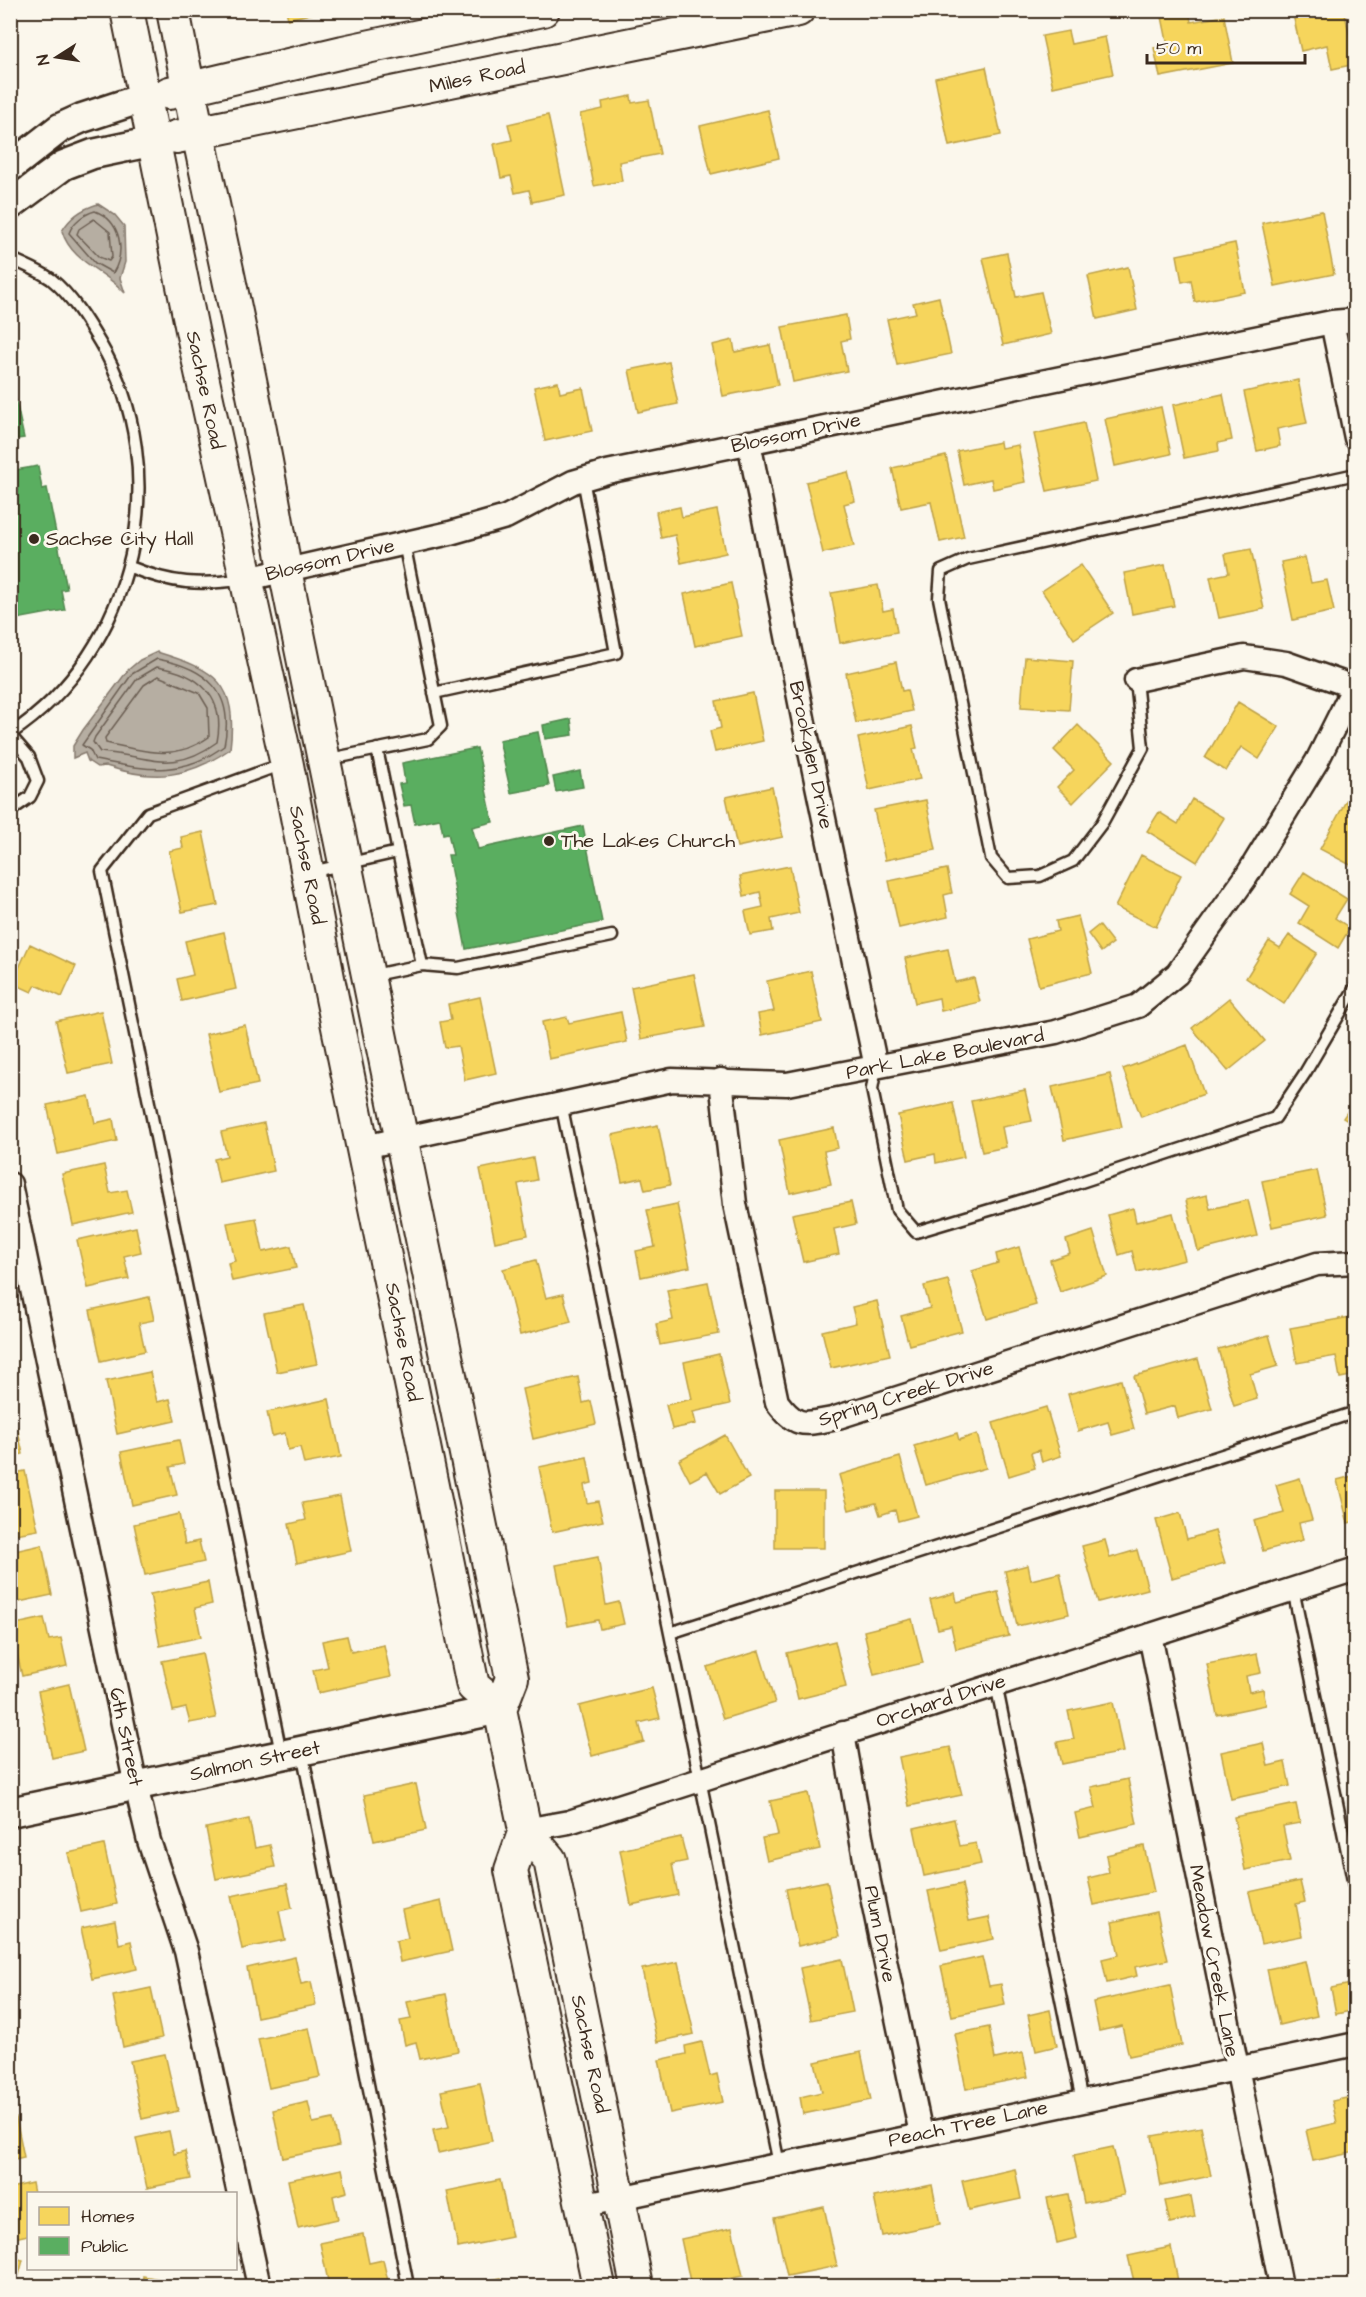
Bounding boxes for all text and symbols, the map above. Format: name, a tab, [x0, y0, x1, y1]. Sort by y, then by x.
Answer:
north arrow	[27, 27, 87, 87]
scale bar	[1147, 27, 1304, 65]
text: 50 m	[1156, 36, 1201, 61]
text: N	[32, 53, 55, 67]
street label: Miles Road	[426, 53, 528, 101]
street label: Sachse Road	[179, 328, 231, 452]
street label: Blossom Drive	[729, 406, 864, 460]
place label: Sachse City Hall	[46, 525, 193, 554]
marker: Sachse City Hall	[27, 532, 41, 546]
street label: Blossom Drive	[263, 532, 397, 588]
street label: Brookglen Drive	[781, 678, 840, 832]
street label: Sachse Road	[282, 803, 332, 927]
place label: The Lakes Church	[561, 827, 735, 855]
marker: The Lakes Church	[542, 834, 556, 848]
street label: Park Lake Boulevard	[844, 1021, 1046, 1087]
street label: Sachse Road	[378, 1280, 428, 1404]
street label: Spring Creek Drive	[815, 1354, 997, 1435]
street label: Orchard Drive	[873, 1667, 1010, 1735]
street label: 6th Street	[102, 1685, 150, 1789]
street label: Salmon Street	[187, 1734, 323, 1788]
street label: Meadow Creek Lane	[1182, 1863, 1246, 2060]
street label: Plum Drive	[857, 1883, 903, 1985]
street label: Sachse Road	[564, 1992, 616, 2116]
street label: Peach Tree Lane	[886, 2093, 1050, 2155]
legend	[27, 2192, 237, 2270]
text: Homes	[81, 2204, 135, 2229]
text: Public	[81, 2234, 129, 2259]

